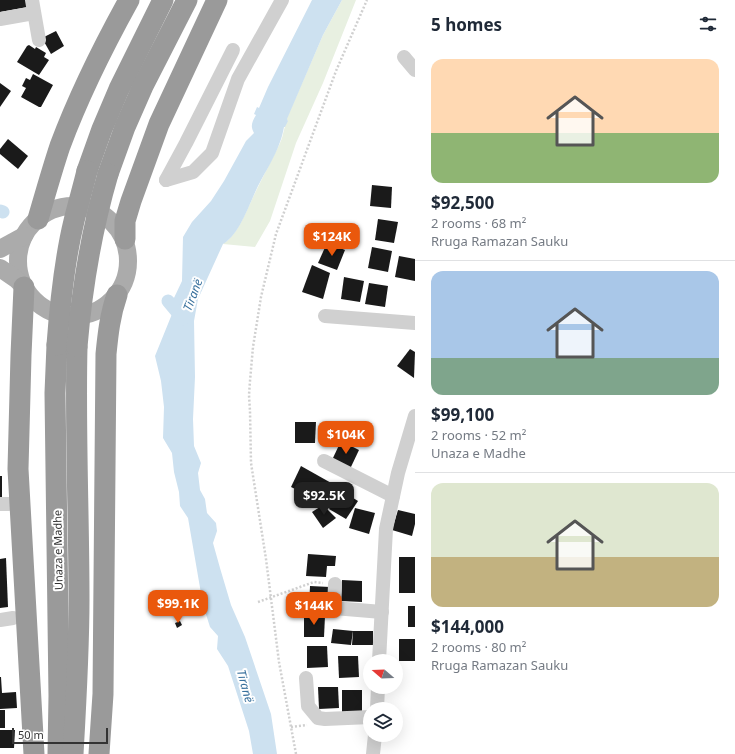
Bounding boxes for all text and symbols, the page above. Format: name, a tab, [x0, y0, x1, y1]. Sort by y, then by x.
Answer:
text: 5 homes	[431, 13, 502, 36]
icon: filters	[697, 13, 719, 35]
icon: home	[539, 85, 611, 157]
text: $92,500	[431, 191, 494, 214]
text: 2 rooms · 68 m²	[431, 214, 526, 232]
pin: $124K	[304, 223, 360, 257]
text: $124K	[313, 227, 351, 245]
text: Rruga Ramazan Sauku	[431, 232, 568, 250]
water label: Tiranë	[179, 276, 206, 313]
icon: home	[539, 297, 611, 369]
text: $99,100	[431, 403, 494, 426]
pin: $104K	[318, 421, 374, 455]
text: $104K	[327, 425, 365, 443]
text: 2 rooms · 52 m²	[431, 426, 526, 444]
text: Unaza e Madhe	[431, 444, 526, 462]
pin: $92.5K	[291, 482, 357, 516]
text: $92.5K	[303, 486, 345, 504]
icon: home	[539, 509, 611, 581]
street label: Unaza e Madhe	[49, 510, 66, 590]
pin: $99.1K	[145, 590, 211, 624]
pin: $144K	[286, 592, 342, 626]
text: $99.1K	[157, 594, 199, 612]
text: $144K	[295, 596, 333, 614]
text: $144,000	[431, 615, 504, 638]
text: 2 rooms · 80 m²	[431, 638, 526, 656]
north arrow	[363, 654, 403, 694]
map controls	[363, 654, 403, 742]
text: Rruga Ramazan Sauku	[431, 656, 568, 674]
water label: Tiranë	[233, 668, 258, 704]
button: layers	[363, 702, 403, 742]
scale bar	[12, 726, 108, 745]
text: 50 m	[18, 727, 44, 742]

